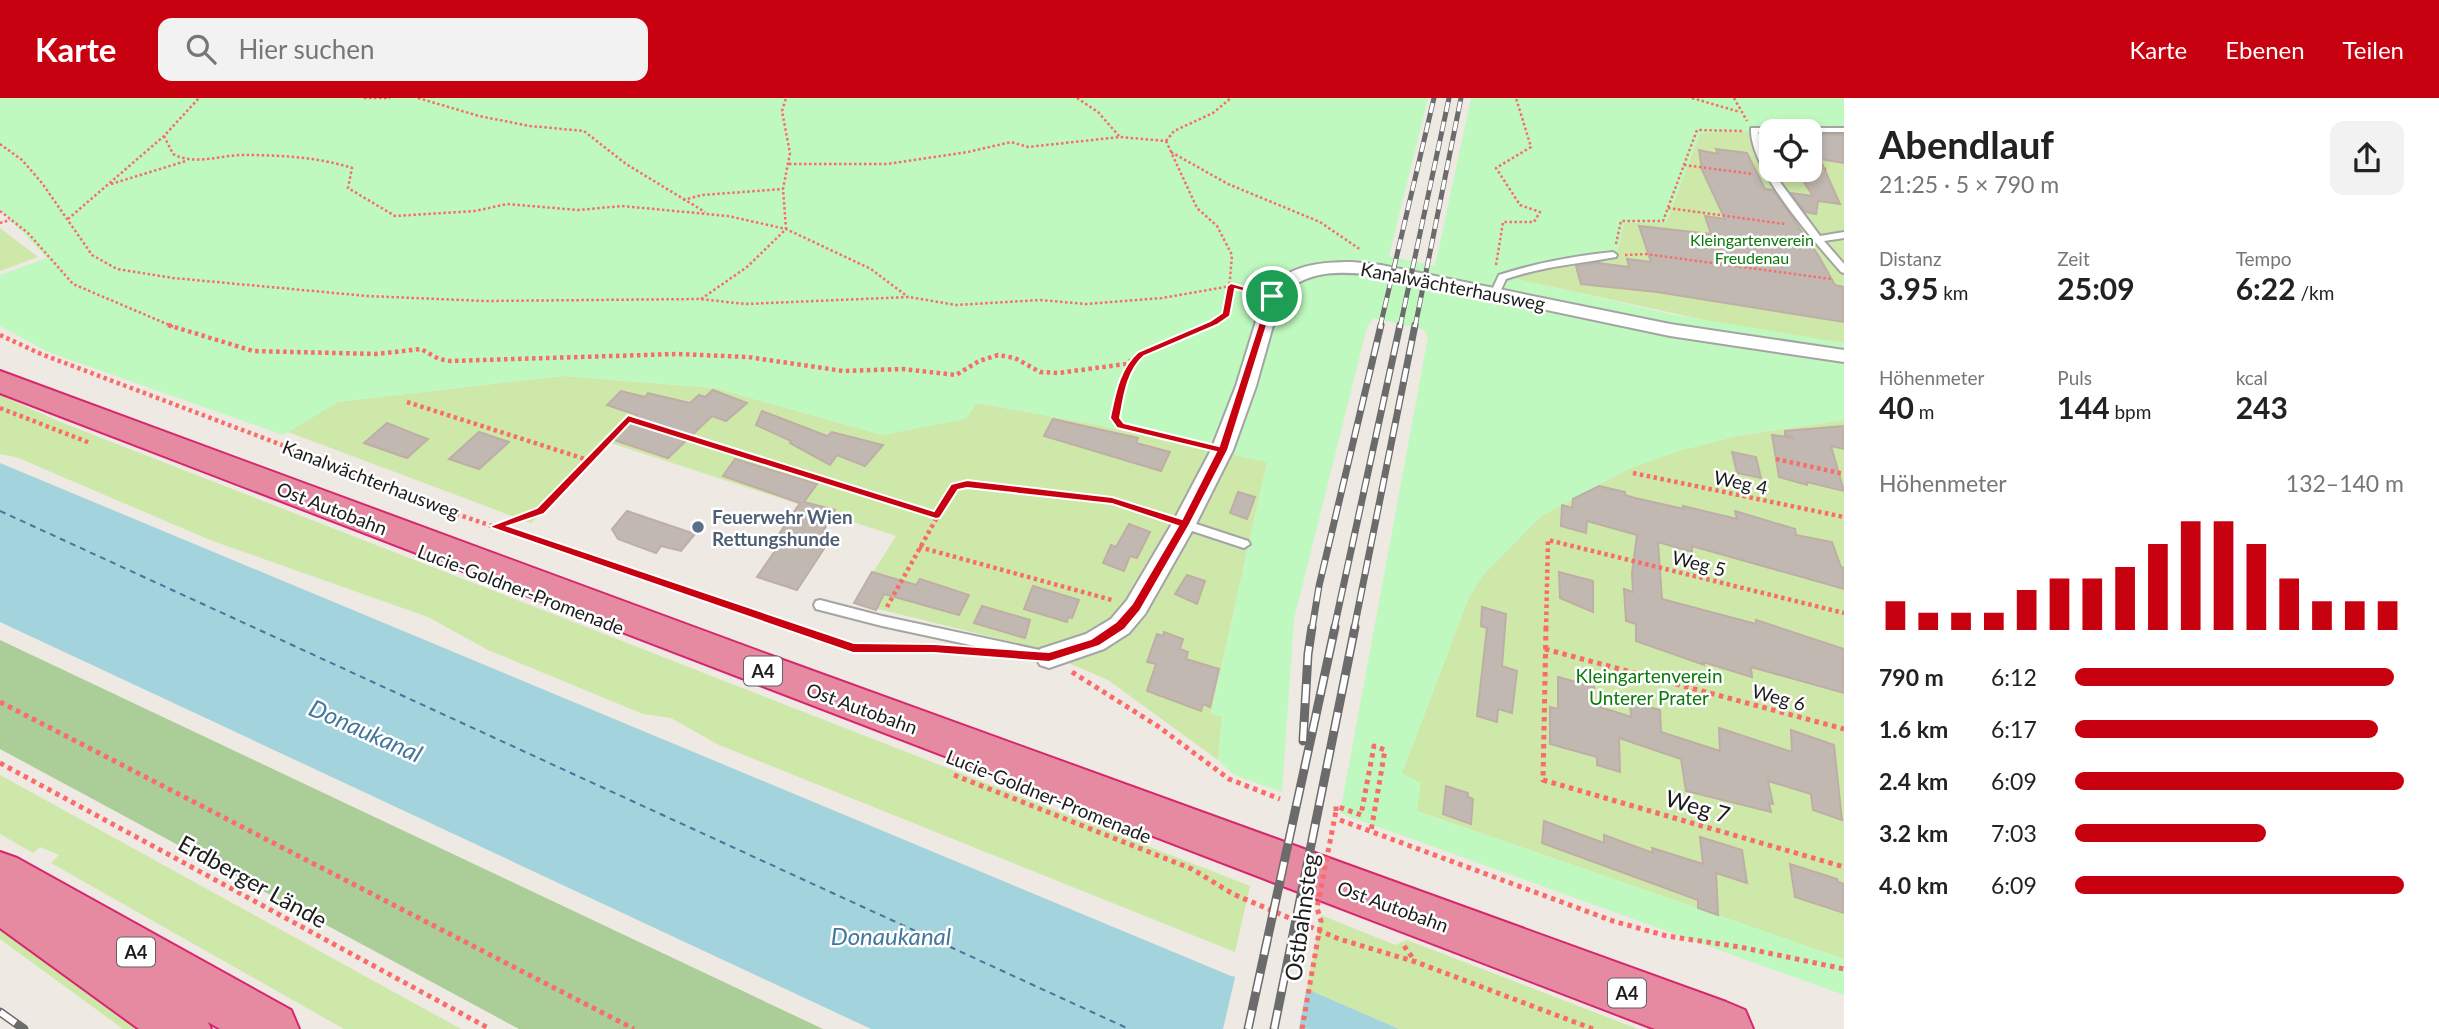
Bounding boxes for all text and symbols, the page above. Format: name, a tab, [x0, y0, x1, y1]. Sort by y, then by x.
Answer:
search box	[158, 18, 648, 81]
text: Karte	[35, 29, 116, 69]
icon: search	[182, 30, 220, 68]
text: Hier suchen	[238, 33, 375, 65]
text: Karte	[2130, 35, 2187, 64]
text: Ebenen	[2225, 35, 2305, 64]
text: Teilen	[2343, 35, 2404, 64]
map controls	[1759, 119, 1822, 182]
button: locate	[1759, 119, 1822, 182]
text: Abendlauf	[1879, 121, 2054, 167]
button: share	[2330, 121, 2404, 195]
text: 21:25 · 5 × 790 m	[1879, 170, 2059, 198]
park label: Kleingartenverein Freudenau	[1690, 230, 1814, 267]
text: Distanz	[1879, 247, 1942, 270]
text: Zeit	[2057, 247, 2090, 270]
text: Tempo	[2236, 247, 2292, 270]
street label: Kanalwächterhausweg	[1359, 257, 1547, 315]
pin	[1242, 266, 1302, 326]
text: 3.95	[1879, 270, 1938, 306]
text: 25:09	[2057, 270, 2135, 306]
text: 6:22	[2236, 270, 2296, 306]
icon: arrive	[1253, 277, 1291, 315]
text: km	[1938, 281, 1968, 304]
text: /km	[2296, 281, 2334, 304]
text: Höhenmeter	[1879, 366, 1985, 389]
text: Puls	[2057, 366, 2092, 389]
text: kcal	[2236, 366, 2268, 389]
text: 40	[1879, 389, 1914, 425]
text: 144	[2057, 389, 2110, 425]
text: 243	[2236, 389, 2288, 425]
text: m	[1914, 400, 1934, 423]
text: bpm	[2110, 400, 2151, 423]
street label: Kanalwächterhausweg	[279, 435, 463, 523]
street label: Weg 4	[1712, 465, 1770, 499]
text: Höhenmeter	[1879, 469, 2007, 497]
text: 132–140 m	[2286, 469, 2404, 497]
street label: Ost Autobahn	[274, 476, 390, 540]
place label: Feuerwehr Wien Rettungshunde	[712, 505, 853, 550]
marker: Feuerwehr Wien Rettungshunde	[690, 519, 706, 535]
street label: Lucie-Goldner-Promenade	[414, 539, 628, 639]
street label: Weg 5	[1670, 545, 1728, 581]
road number: A4	[744, 656, 782, 686]
text: 790 m	[1879, 663, 1944, 691]
text: 6:12	[1991, 663, 2037, 691]
park label: Kleingartenverein Unterer Prater	[1576, 664, 1723, 709]
street label: Ost Autobahn	[803, 677, 921, 739]
street label: Weg 6	[1750, 679, 1808, 715]
water label: Donaukanal	[305, 692, 427, 768]
text: 1.6 km	[1879, 715, 1948, 743]
text: 6:17	[1991, 715, 2037, 743]
street label: Lucie-Goldner-Promenade	[943, 744, 1155, 848]
text: 2.4 km	[1879, 767, 1948, 795]
text: 6:09	[1991, 767, 2037, 795]
street label: Weg 7	[1662, 783, 1734, 829]
text: 3.2 km	[1879, 819, 1948, 847]
text: 7:03	[1991, 819, 2037, 847]
street label: Erdberger Lände	[174, 829, 332, 933]
street label: Ostbahnsteg	[1278, 851, 1324, 983]
text: 4.0 km	[1879, 871, 1948, 899]
text: 6:09	[1991, 871, 2037, 899]
street label: Ost Autobahn	[1334, 875, 1452, 937]
water label: Donaukanal	[831, 921, 952, 950]
road number: A4	[117, 938, 155, 966]
road number: A4	[1608, 978, 1646, 1008]

